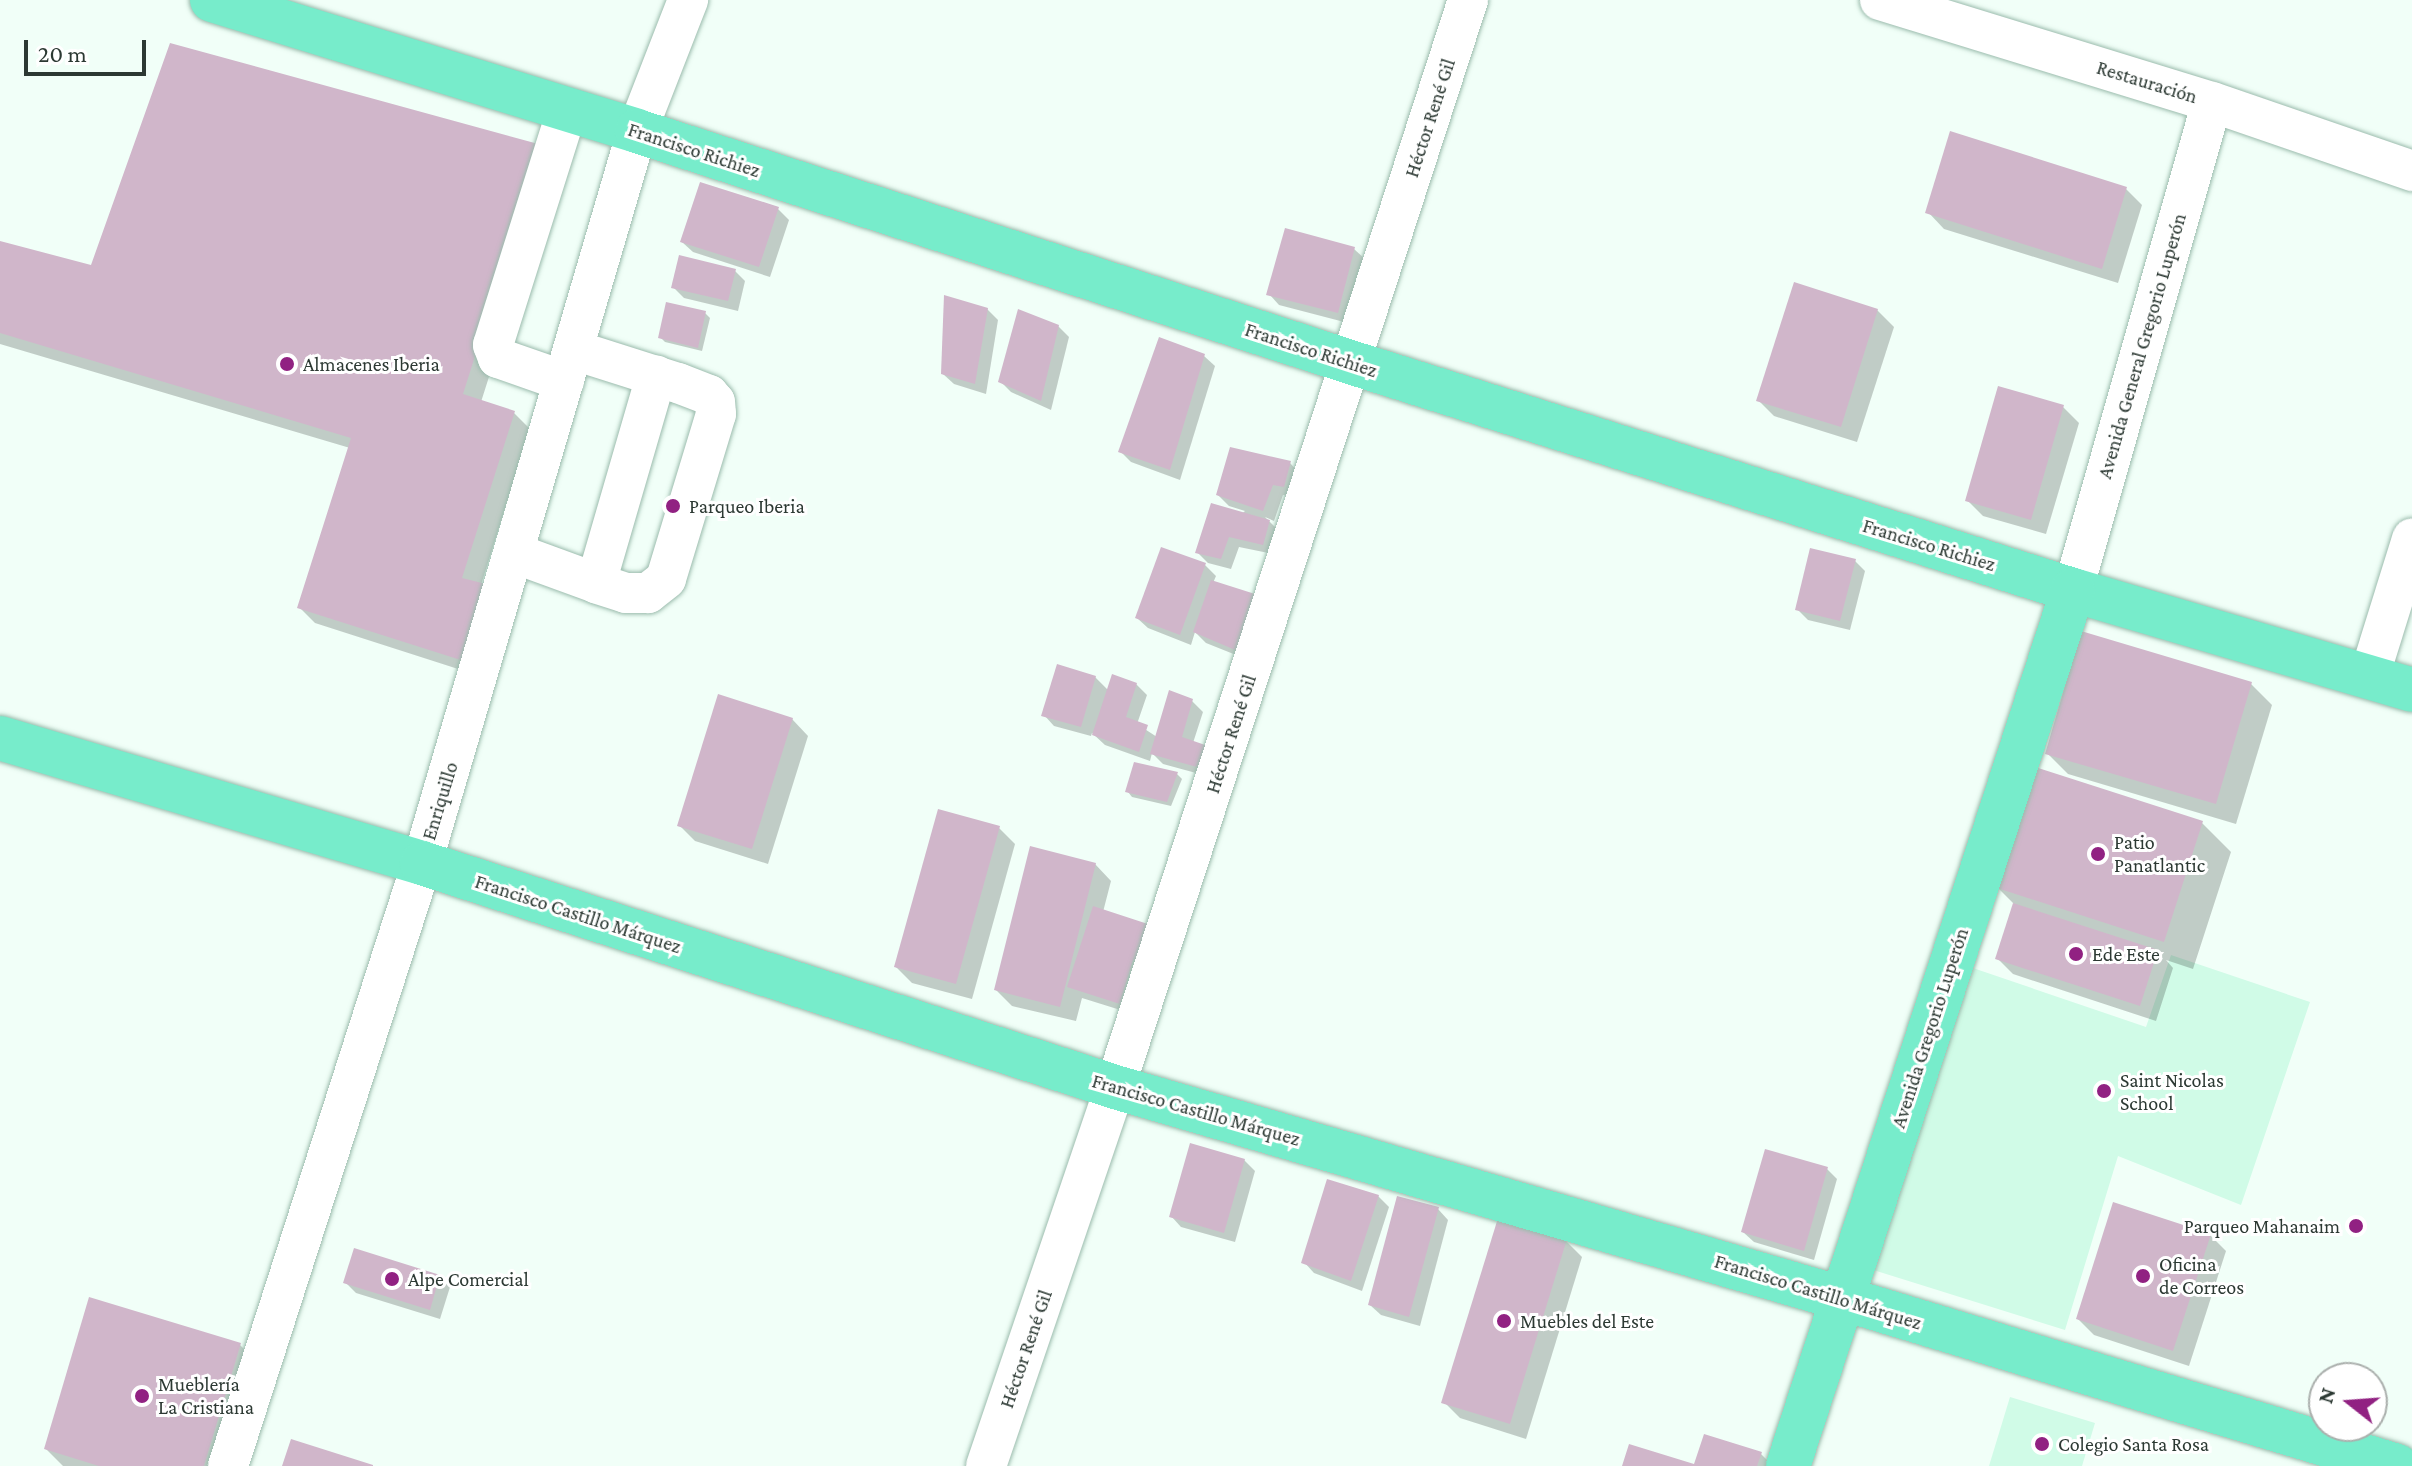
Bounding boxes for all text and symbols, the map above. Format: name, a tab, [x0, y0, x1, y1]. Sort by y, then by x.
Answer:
scale bar	[28, 24, 150, 74]
text: 20 m	[38, 40, 87, 67]
street label: Restauración	[2094, 55, 2200, 109]
street label: Héctor René Gil	[1400, 56, 1460, 180]
street label: Francisco Richiez	[625, 117, 763, 183]
street label: Avenida General Gregorio Luperón	[2093, 211, 2191, 481]
street label: Francisco Richiez	[1242, 317, 1380, 383]
place label: Almacenes Iberia	[303, 352, 440, 376]
marker: Almacenes Iberia	[278, 355, 296, 373]
place label: Parqueo Iberia	[689, 494, 805, 518]
marker: Parqueo Iberia	[664, 497, 682, 515]
street label: Francisco Richiez	[1860, 513, 1998, 577]
street label: Héctor René Gil	[1201, 672, 1261, 796]
street label: Enriquillo	[417, 759, 463, 843]
place label: Patio Panatlantic	[2114, 830, 2205, 877]
marker: Patio Panatlantic	[2089, 845, 2107, 863]
street label: Francisco Castillo Márquez	[472, 869, 684, 959]
street label: Avenida Gregorio Luperón	[1886, 925, 1974, 1131]
place label: Ede Este	[2092, 942, 2160, 966]
marker: Ede Este	[2067, 945, 2085, 963]
place label: Saint Nicolas School	[2120, 1068, 2224, 1115]
street label: Francisco Castillo Márquez	[1089, 1069, 1303, 1151]
marker: Saint Nicolas School	[2095, 1082, 2113, 1100]
place label: Parqueo Mahanaim	[2184, 1214, 2340, 1238]
marker: Parqueo Mahanaim	[2347, 1217, 2365, 1235]
street label: Francisco Castillo Márquez	[1712, 1249, 1924, 1335]
place label: Oficina de Correos	[2159, 1252, 2244, 1299]
place label: Alpe Comercial	[408, 1267, 529, 1291]
marker: Oficina de Correos	[2134, 1267, 2152, 1285]
marker: Alpe Comercial	[383, 1270, 401, 1288]
street label: Héctor René Gil	[995, 1287, 1057, 1411]
place label: Muebles del Este	[1520, 1309, 1654, 1333]
marker: Muebles del Este	[1495, 1312, 1513, 1330]
north arrow	[2308, 1362, 2388, 1442]
place label: Mueblería La Cristiana	[158, 1372, 254, 1419]
text: N	[2312, 1385, 2341, 1406]
marker: Mueblería La Cristiana	[133, 1387, 151, 1405]
place label: Colegio Santa Rosa	[2058, 1432, 2209, 1456]
marker: Colegio Santa Rosa	[2033, 1435, 2051, 1453]

